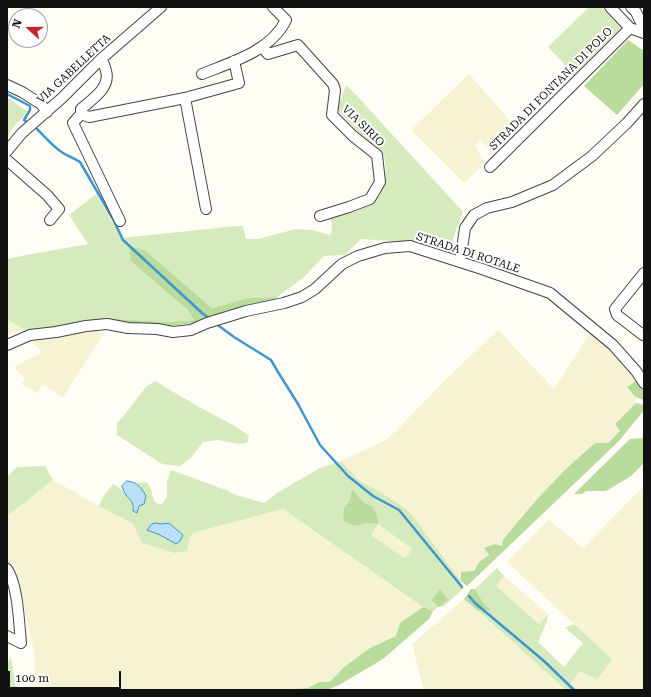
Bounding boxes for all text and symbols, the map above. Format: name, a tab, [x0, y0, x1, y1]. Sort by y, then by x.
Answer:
north arrow	[8, 8, 48, 48]
text: N	[10, 18, 25, 30]
street label: STRADA DI FONTANA DI POLO	[487, 25, 615, 153]
street label: VIA GABELLETTA	[35, 32, 113, 106]
street label: VIA SIRIO	[339, 103, 387, 149]
street label: STRADA DI ROTALE	[414, 230, 522, 276]
scale bar	[10, 663, 123, 689]
text: 100 m	[15, 671, 49, 685]

